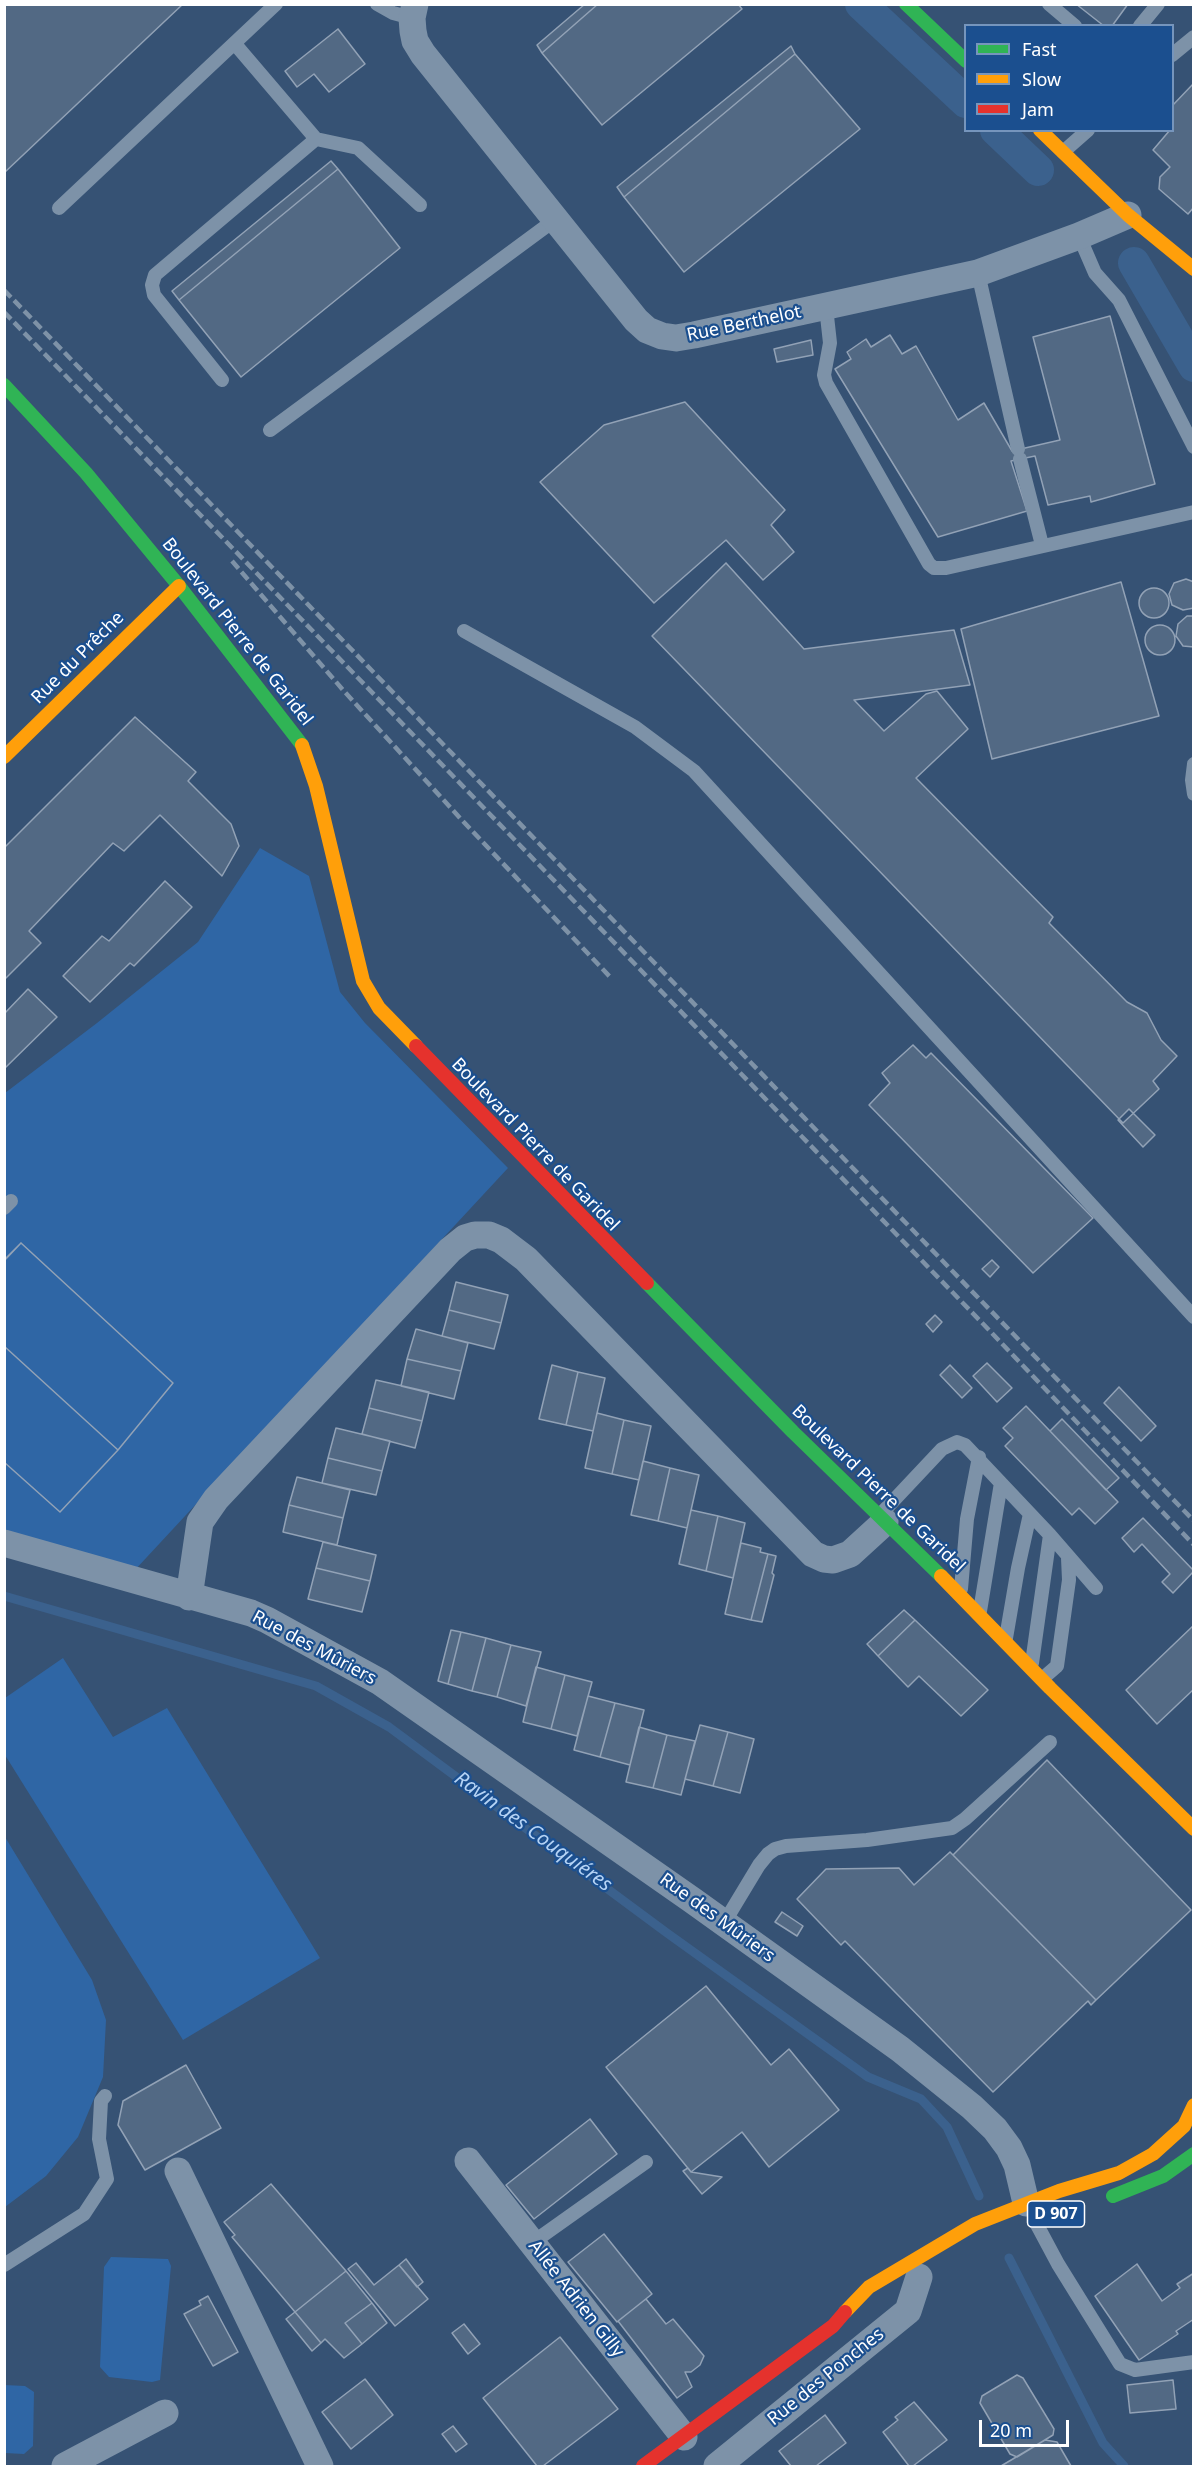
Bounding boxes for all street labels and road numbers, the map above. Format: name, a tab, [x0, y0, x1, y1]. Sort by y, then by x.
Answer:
street label: Rue Berthelot	[685, 301, 803, 347]
street label: Boulevard Pierre de Garidel	[157, 534, 317, 730]
street label: Rue du Prêche	[27, 607, 129, 709]
street label: Boulevard Pierre de Garidel	[447, 1054, 623, 1236]
street label: Boulevard Pierre de Garidel	[787, 1401, 969, 1577]
street label: Rue des Mûriers	[248, 1606, 380, 1690]
street label: Rue des Mûriers	[655, 1869, 779, 1967]
road number: D 907	[1028, 2201, 1084, 2227]
street label: Allée Adrien Gilly	[524, 2236, 628, 2362]
street label: Rue des Ponches	[764, 2324, 888, 2430]

